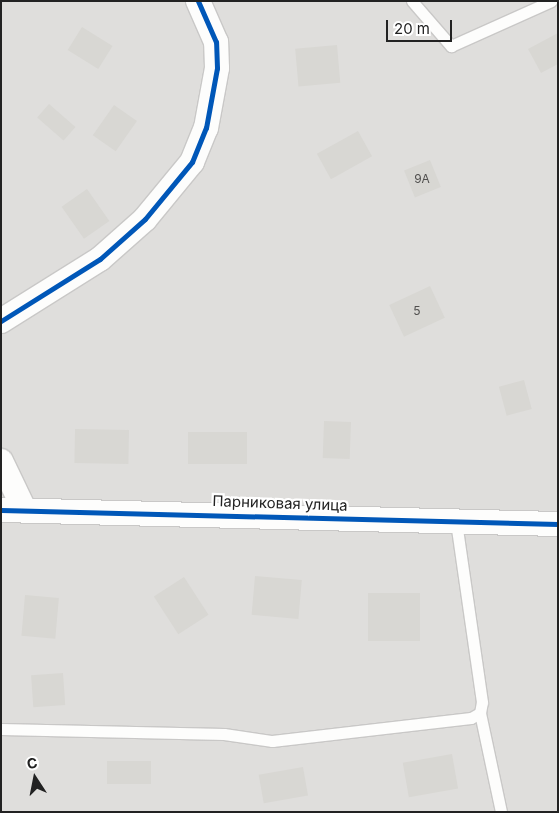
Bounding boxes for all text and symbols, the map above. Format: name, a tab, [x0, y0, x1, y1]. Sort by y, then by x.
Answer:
scale bar	[389, 10, 455, 42]
text: 20 m	[394, 19, 430, 38]
house number: 9А	[414, 172, 430, 186]
house number: 5	[413, 304, 421, 318]
street label: Парниковая улица	[212, 492, 348, 514]
north arrow	[10, 753, 60, 803]
text: С	[25, 753, 39, 772]

